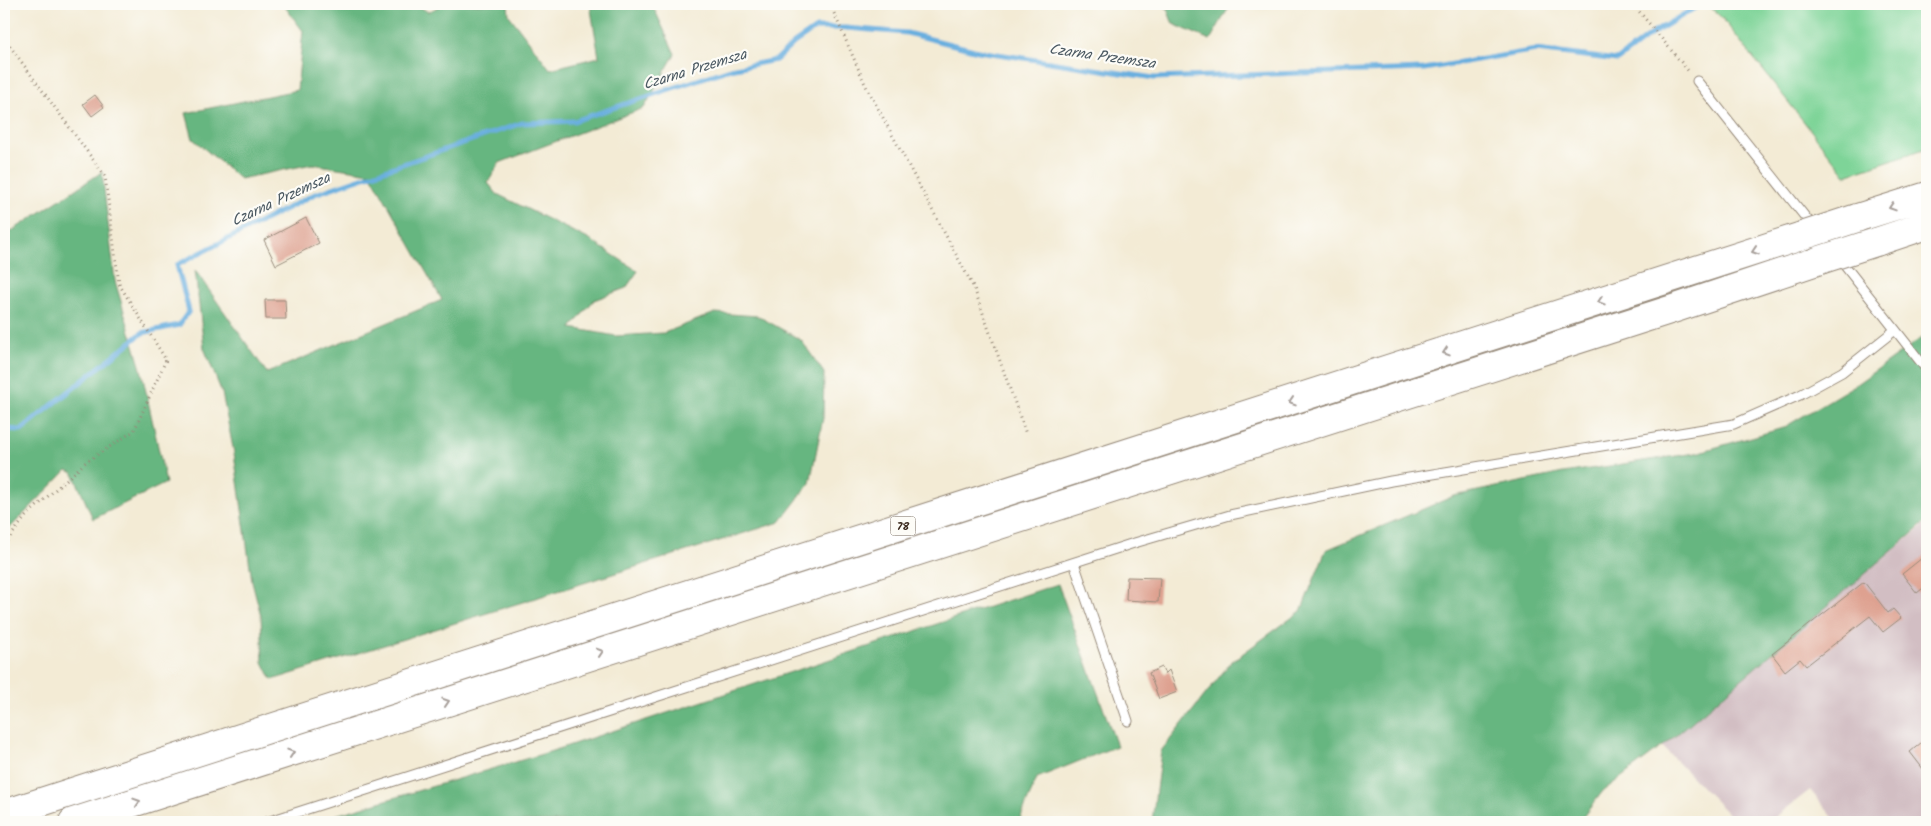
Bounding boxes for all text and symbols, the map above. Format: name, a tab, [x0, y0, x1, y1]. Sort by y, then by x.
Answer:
water label: Czarna Przemsza	[1047, 38, 1158, 76]
water label: Czarna Przemsza	[640, 43, 751, 97]
water label: Czarna Przemsza	[227, 166, 335, 233]
one-way arrow	[1888, 201, 1897, 211]
one-way arrow	[1752, 246, 1760, 256]
one-way arrow	[1597, 296, 1605, 306]
one-way arrow	[1442, 346, 1451, 356]
one-way arrow	[1288, 396, 1296, 406]
road number: 78	[890, 516, 916, 536]
one-way arrow	[596, 648, 604, 658]
one-way arrow	[441, 698, 450, 708]
one-way arrow	[287, 749, 295, 759]
one-way arrow	[132, 798, 140, 808]

